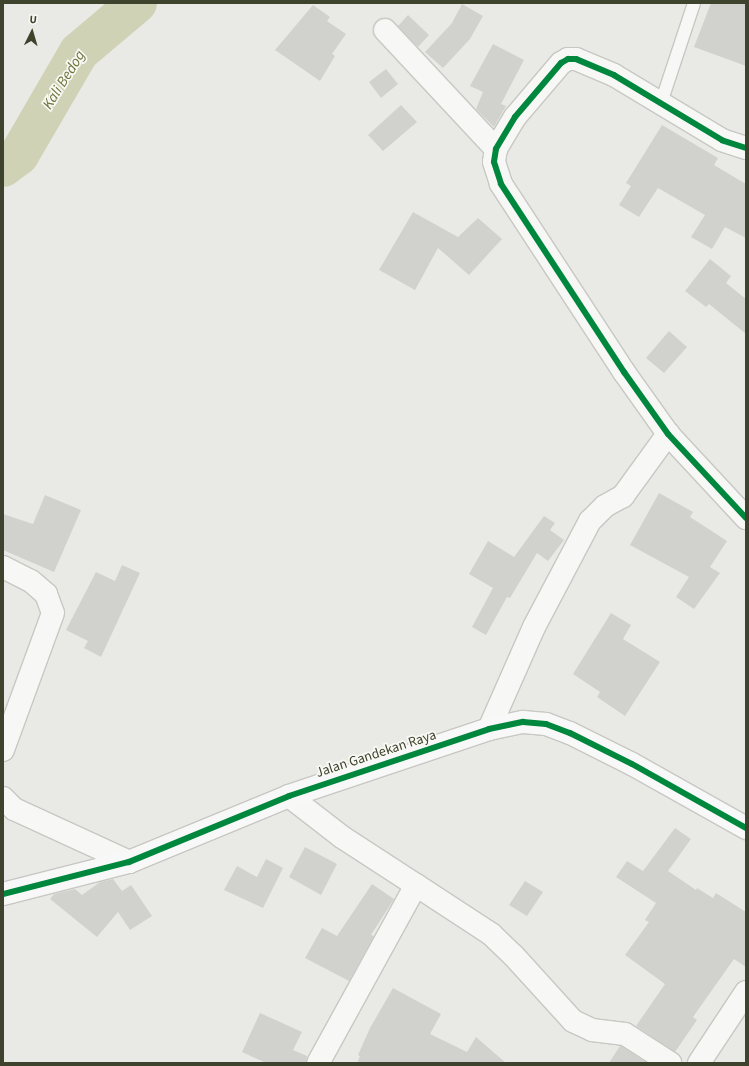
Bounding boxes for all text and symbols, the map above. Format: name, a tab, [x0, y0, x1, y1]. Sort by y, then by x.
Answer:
north arrow	[12, 12, 52, 52]
text: U	[29, 12, 37, 27]
water label: Kali Bedog	[39, 47, 89, 113]
street label: Jalan Gandekan Raya	[314, 727, 438, 781]

